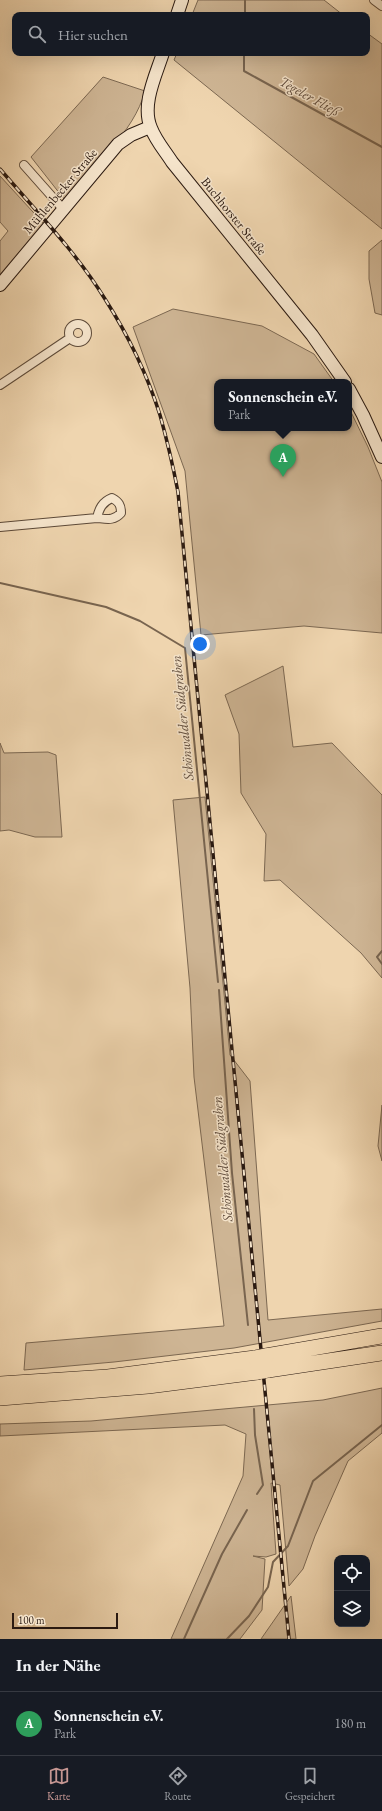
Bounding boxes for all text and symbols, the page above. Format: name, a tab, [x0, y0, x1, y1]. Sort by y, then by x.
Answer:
search box	[12, 12, 370, 56]
icon: search	[26, 23, 48, 45]
text: Hier suchen	[58, 25, 128, 44]
water label: Tegeler Fließ	[276, 72, 345, 121]
street label: Mühlenbecker Straße	[19, 145, 101, 237]
street label: Buchhorster Straße	[197, 174, 271, 258]
popup	[214, 379, 352, 431]
text: Sonnenschein e.V.	[228, 387, 338, 406]
text: Park	[228, 406, 250, 423]
pin: A	[270, 444, 296, 477]
your location	[190, 634, 210, 654]
water label: Schönwalder Südgraben	[166, 655, 198, 782]
water label: Schönwalder Südgraben	[208, 1096, 237, 1223]
map controls	[334, 1555, 370, 1627]
button: locate	[334, 1555, 370, 1591]
button: layers	[334, 1591, 370, 1627]
scale bar	[12, 1611, 118, 1630]
text: 100 m	[18, 1613, 45, 1627]
text: In der Nähe	[16, 1654, 101, 1676]
text: Sonnenschein e.V.	[54, 1706, 163, 1725]
text: A	[24, 1715, 34, 1732]
text: 180 m	[335, 1715, 366, 1732]
text: Park	[54, 1725, 76, 1742]
tab: Karte	[47, 1765, 70, 1803]
tab: Route	[164, 1765, 191, 1803]
tab: Gespeichert	[285, 1765, 335, 1803]

